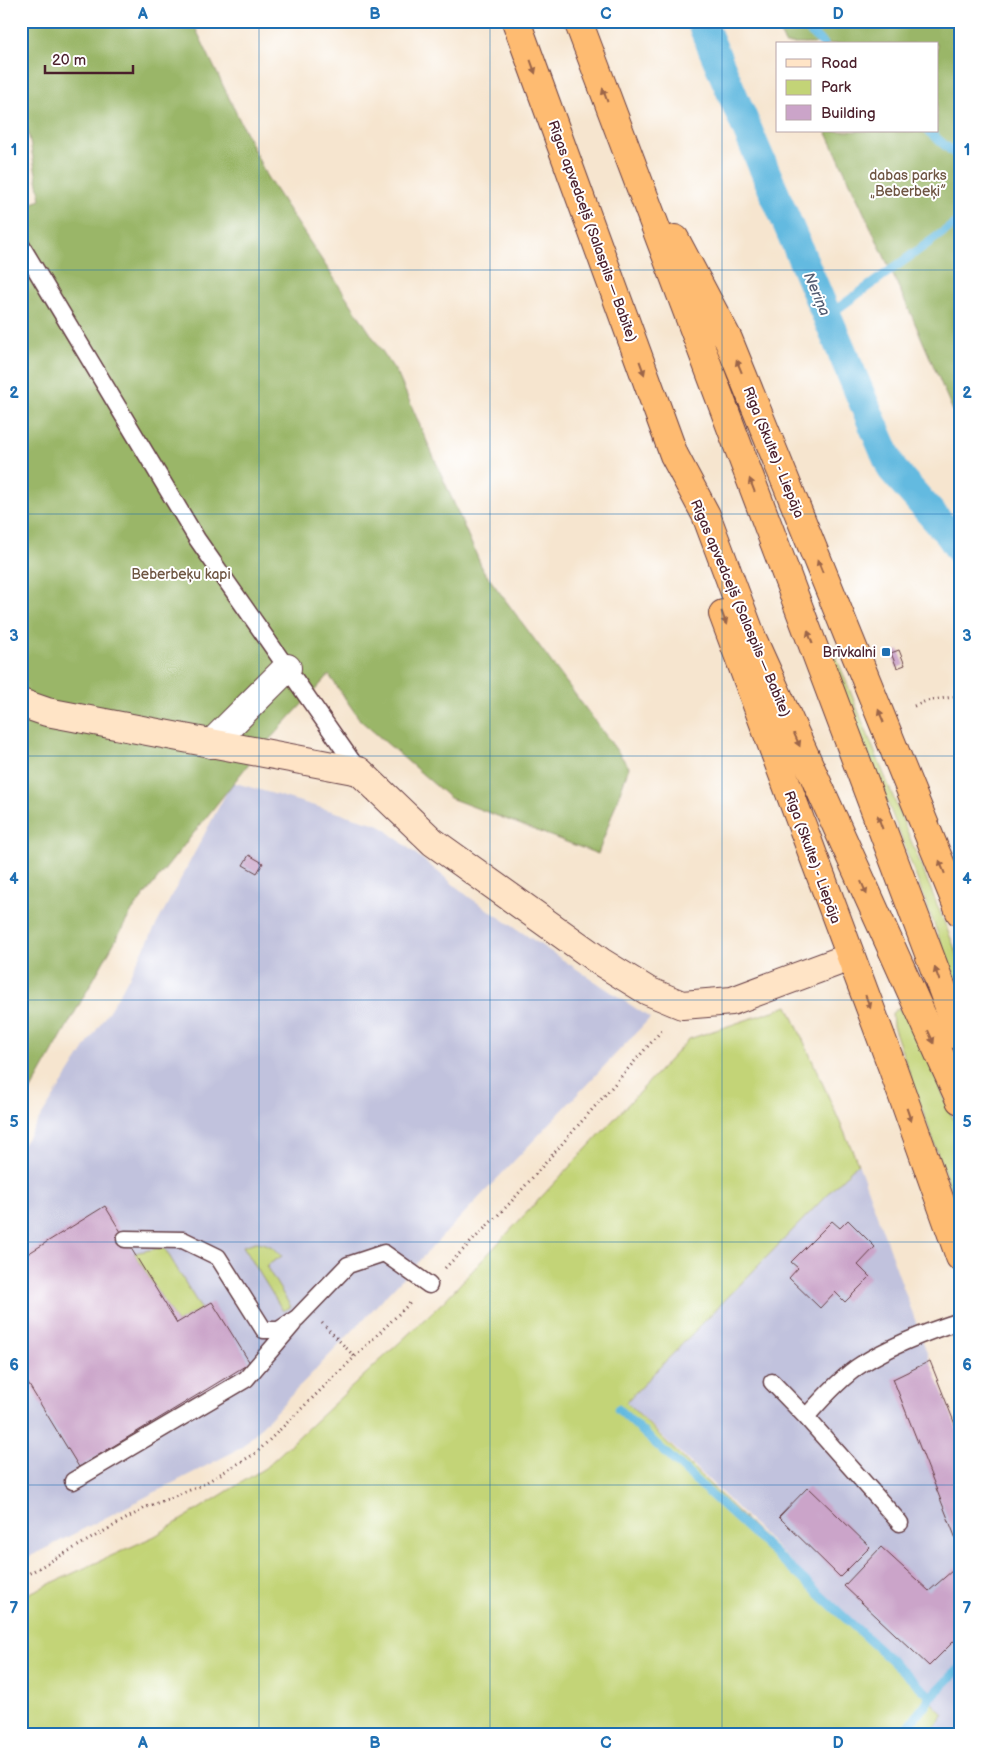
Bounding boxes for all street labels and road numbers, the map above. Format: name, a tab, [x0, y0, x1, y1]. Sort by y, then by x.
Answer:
street label: Rīgas apvedceļš (Salaspils — Babīte)	[544, 118, 641, 344]
street label: Rīga (Skulte) - Liepāja	[739, 384, 808, 520]
street label: Rīgas apvedceļš (Salaspils — Babīte)	[687, 497, 794, 719]
street label: Rīga (Skulte) - Liepāja	[781, 788, 844, 926]

